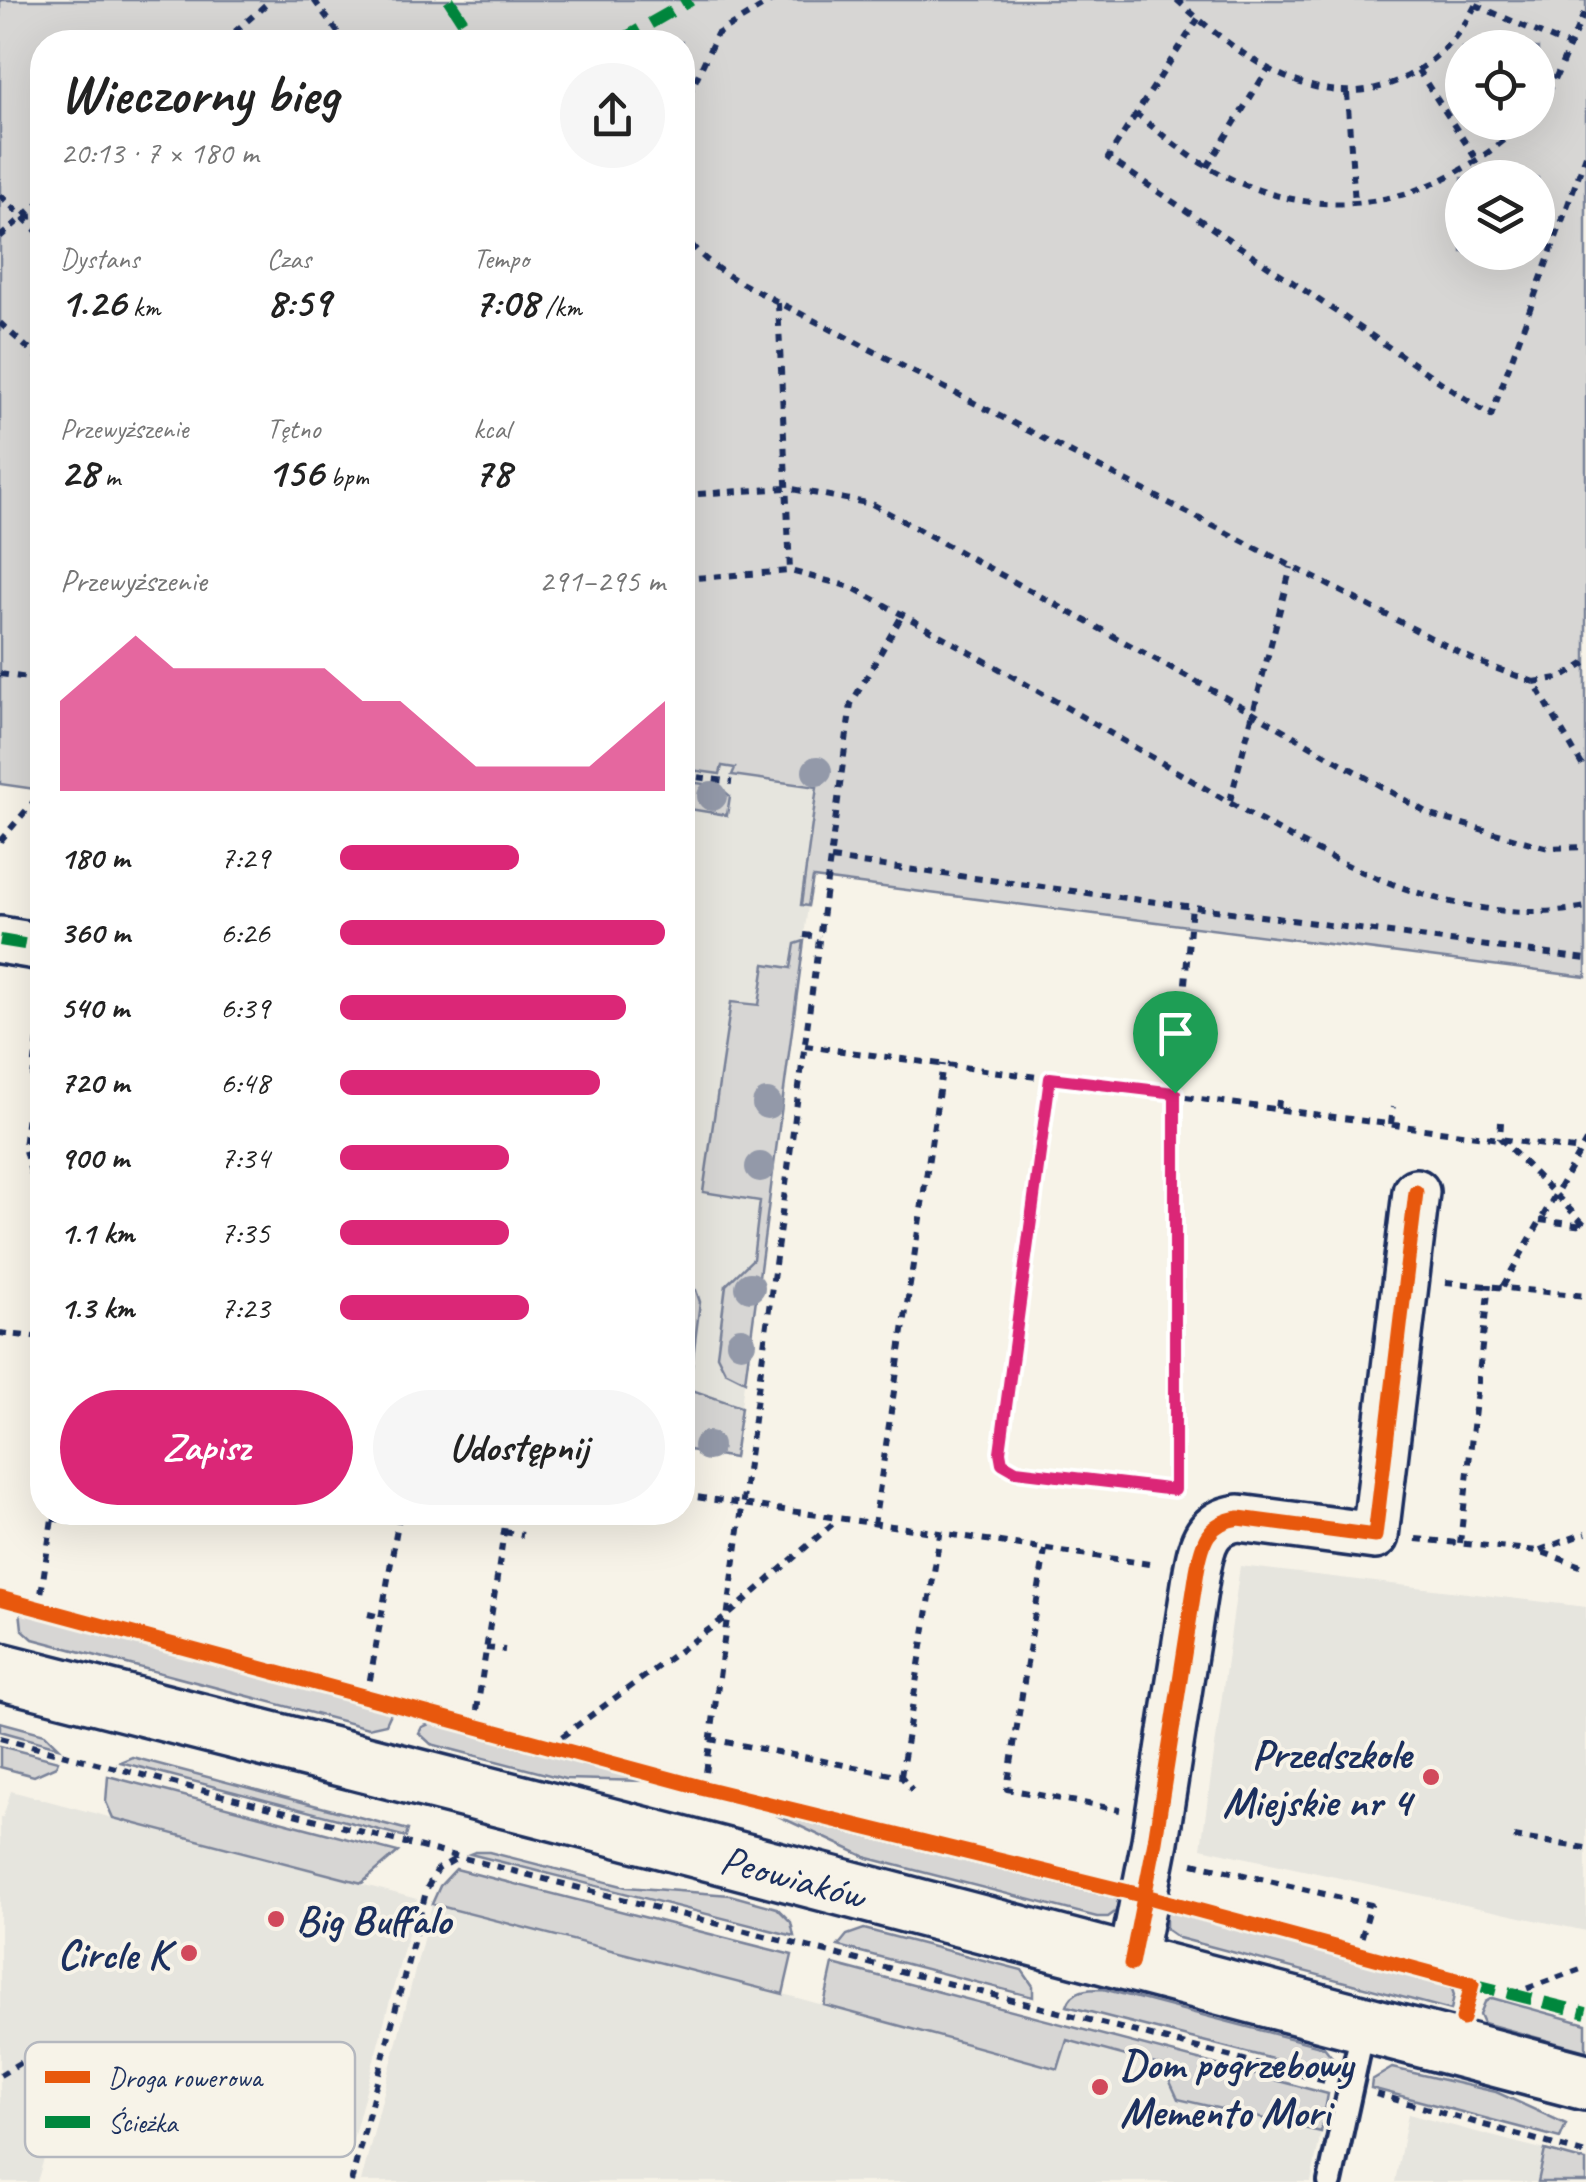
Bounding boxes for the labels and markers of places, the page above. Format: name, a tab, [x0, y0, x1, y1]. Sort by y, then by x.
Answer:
pin	[1133, 991, 1218, 1094]
place label: Przedszkole Miejskie nr 4	[1222, 1728, 1416, 1829]
marker: Przedszkole Miejskie nr 4	[1420, 1766, 1442, 1788]
place label: Big Buffalo	[296, 1894, 454, 1947]
marker: Big Buffalo	[265, 1908, 287, 1930]
place label: Circle K	[57, 1928, 178, 1981]
marker: Circle K	[178, 1942, 200, 1964]
place label: Dom pogrzebowy Memento Mori	[1120, 2038, 1356, 2139]
marker: Dom pogrzebowy Memento Mori	[1089, 2076, 1111, 2098]

